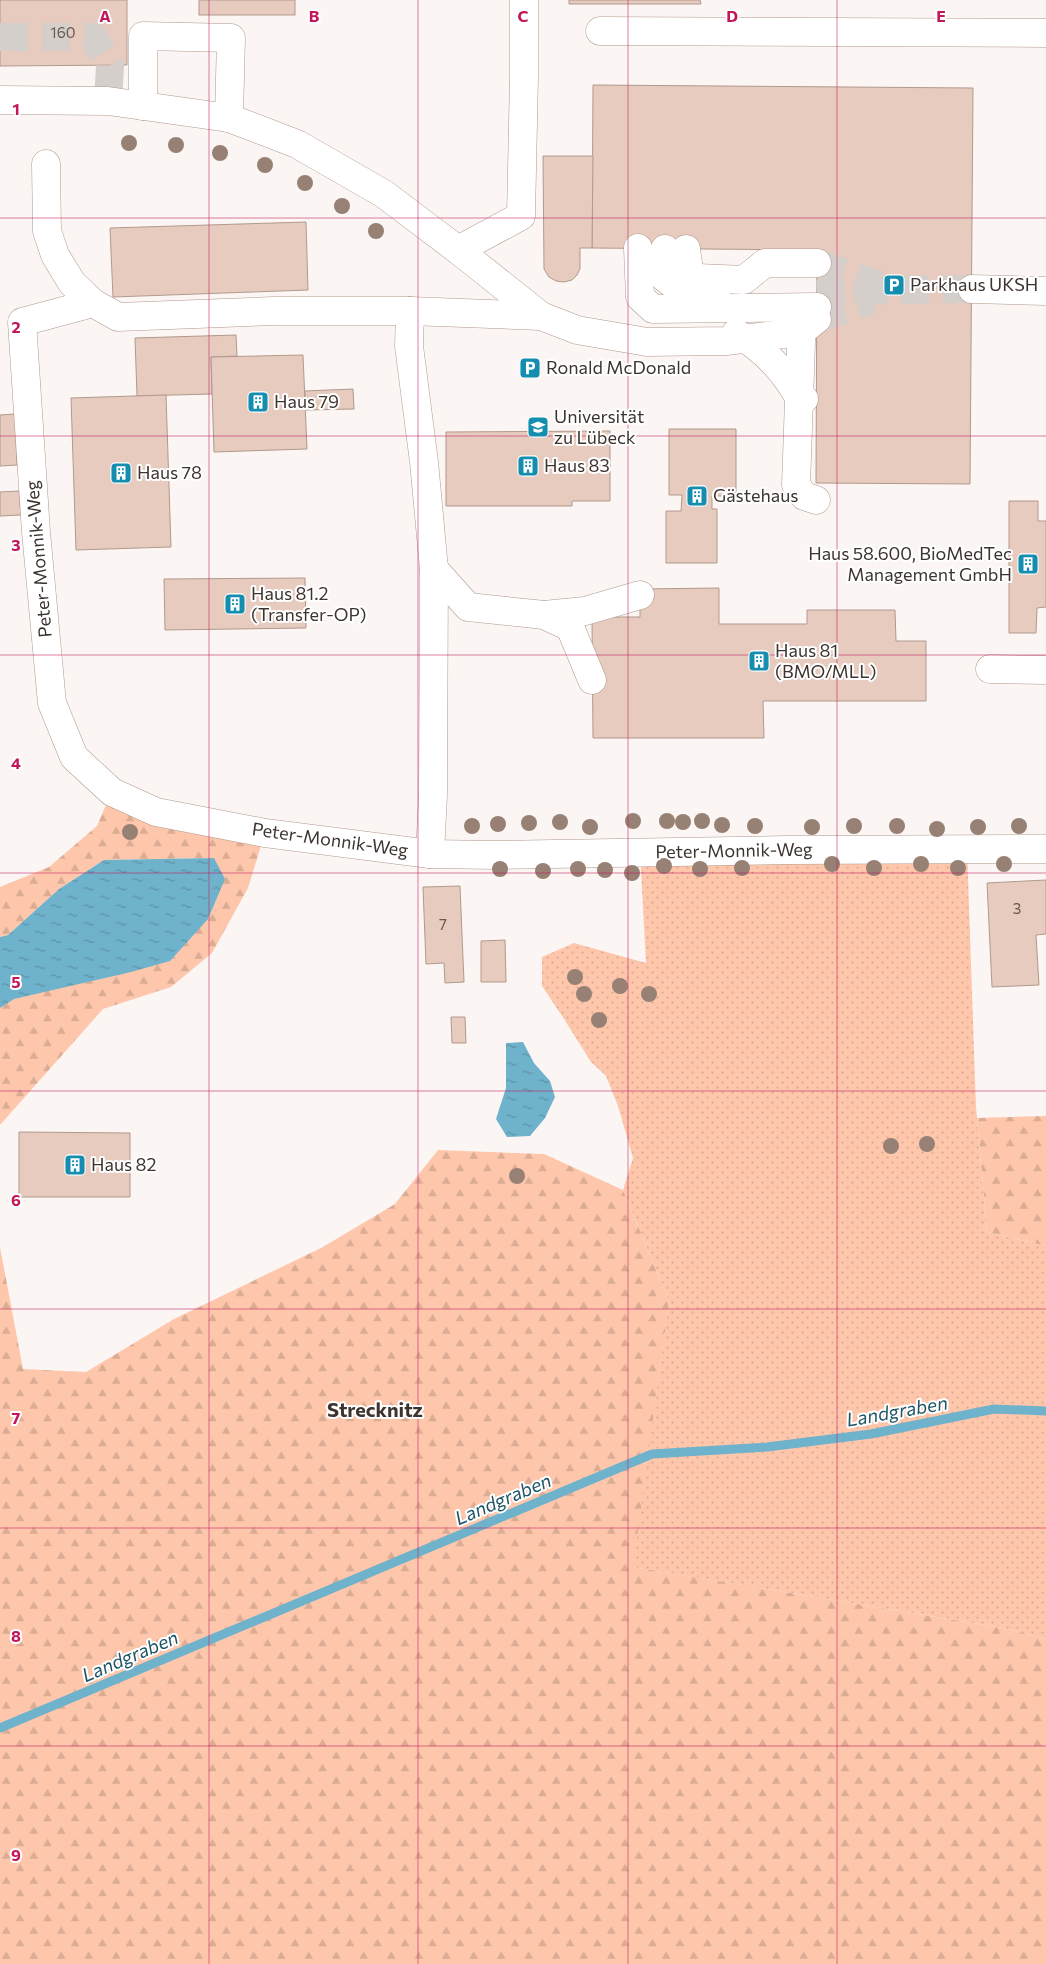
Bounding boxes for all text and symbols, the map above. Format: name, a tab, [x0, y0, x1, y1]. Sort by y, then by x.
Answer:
text: A	[99, 6, 111, 25]
text: B	[309, 6, 320, 25]
text: C	[518, 6, 529, 25]
text: D	[726, 6, 738, 25]
text: E	[936, 6, 946, 25]
house number: 160	[50, 23, 76, 41]
text: 1	[12, 99, 20, 118]
parking icon: Parkhaus UKSH	[882, 273, 906, 297]
place label: Parkhaus UKSH	[910, 273, 1038, 295]
text: 2	[11, 317, 21, 336]
parking icon: Ronald McDonald	[518, 356, 542, 380]
place label: Ronald McDonald	[546, 356, 691, 378]
building icon: Haus 79	[246, 390, 270, 414]
place label: Haus 79	[274, 390, 339, 412]
place label: Universität zu Lübeck	[554, 405, 644, 448]
school or university icon: Universität zu Lübeck	[526, 415, 550, 439]
building icon: Haus 83	[516, 454, 540, 478]
place label: Haus 83	[544, 454, 610, 476]
building icon: Haus 78	[109, 461, 133, 485]
place label: Haus 78	[137, 461, 202, 483]
street label: Peter-Monnik-Weg	[20, 479, 56, 638]
building icon: Gästehaus	[685, 484, 709, 508]
place label: Gästehaus	[713, 484, 798, 506]
text: 3	[11, 535, 21, 554]
place label: Haus 58.600, BioMedTec Management GmbH	[808, 542, 1012, 585]
building icon: Haus 58.600, BioMedTec Management GmbH	[1016, 552, 1040, 576]
place label: Haus 81.2 (Transfer-OP)	[251, 582, 366, 625]
building icon: Haus 81.2 (Transfer-OP)	[223, 592, 247, 616]
place label: Haus 81 (BMO/MLL)	[775, 639, 876, 682]
building icon: Haus 81 (BMO/MLL)	[747, 649, 771, 673]
text: 4	[11, 753, 21, 772]
street label: Peter-Monnik-Weg	[251, 817, 410, 861]
street label: Peter-Monnik-Weg	[655, 838, 813, 862]
house number: 3	[1013, 899, 1021, 917]
house number: 7	[439, 915, 447, 933]
text: 5	[11, 972, 21, 991]
building icon: Haus 82	[63, 1153, 87, 1177]
place label: Haus 82	[91, 1153, 156, 1175]
text: 6	[11, 1190, 21, 1209]
water label: Landgraben	[844, 1390, 949, 1431]
district label: Strecknitz	[327, 1397, 423, 1421]
text: 7	[12, 1408, 21, 1427]
water label: Landgraben	[451, 1468, 555, 1529]
water label: Landgraben	[78, 1625, 182, 1686]
text: 8	[11, 1626, 21, 1645]
text: 9	[11, 1845, 21, 1864]

